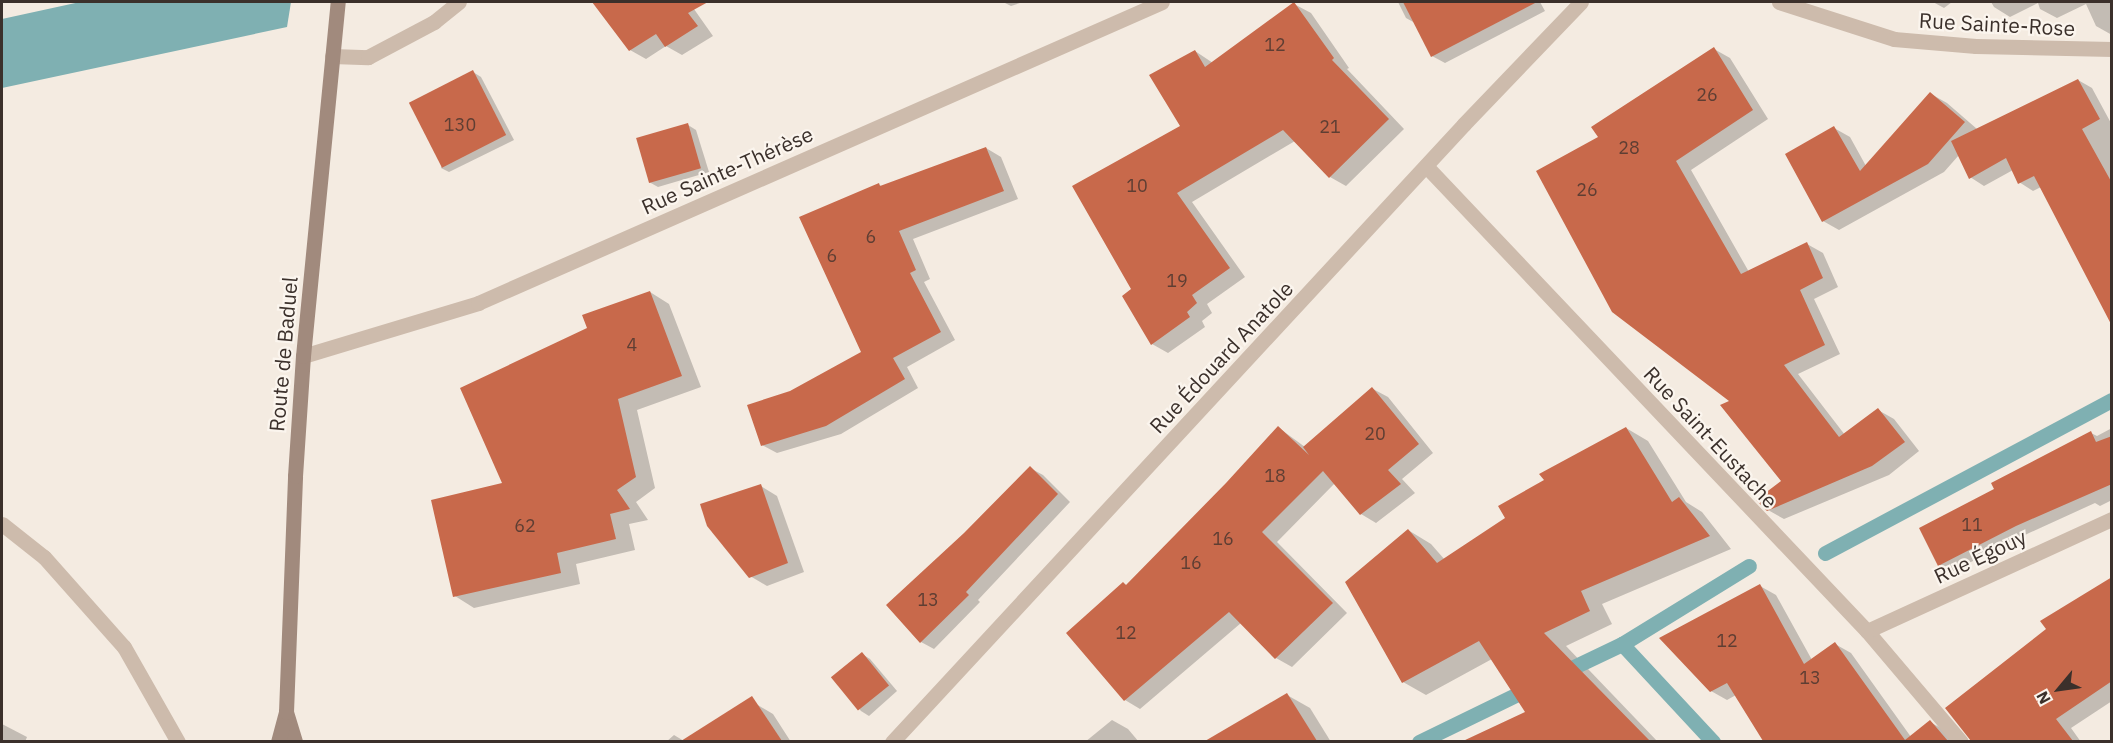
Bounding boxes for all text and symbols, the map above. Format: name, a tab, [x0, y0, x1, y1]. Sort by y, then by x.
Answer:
street label: Rue Sainte-Rose	[1918, 7, 2076, 41]
house number: 12	[1264, 34, 1286, 56]
house number: 26	[1696, 84, 1718, 106]
house number: 130	[444, 114, 476, 136]
house number: 21	[1319, 116, 1341, 138]
street label: Rue Sainte-Thérèse	[637, 121, 817, 219]
house number: 28	[1618, 137, 1640, 159]
house number: 10	[1126, 175, 1148, 197]
house number: 26	[1576, 179, 1598, 201]
house number: 6	[866, 226, 876, 248]
house number: 6	[827, 245, 837, 267]
house number: 19	[1166, 270, 1188, 292]
street label: Route de Baduel	[264, 275, 302, 433]
street label: Rue Édouard Anatole	[1144, 276, 1298, 438]
house number: 4	[627, 334, 637, 356]
street label: Rue Saint-Eustache	[1639, 361, 1783, 513]
house number: 20	[1364, 423, 1386, 445]
house number: 18	[1264, 465, 1286, 487]
house number: 11	[1961, 514, 1983, 536]
house number: 62	[514, 515, 536, 537]
street label: Rue Égouy	[1930, 524, 2030, 588]
house number: 16	[1212, 528, 1234, 550]
house number: 16	[1180, 552, 1202, 574]
house number: 13	[917, 589, 939, 611]
house number: 12	[1115, 622, 1137, 644]
house number: 12	[1716, 630, 1738, 652]
north arrow	[2029, 659, 2089, 719]
house number: 13	[1799, 667, 1821, 689]
text: N	[2032, 688, 2055, 708]

